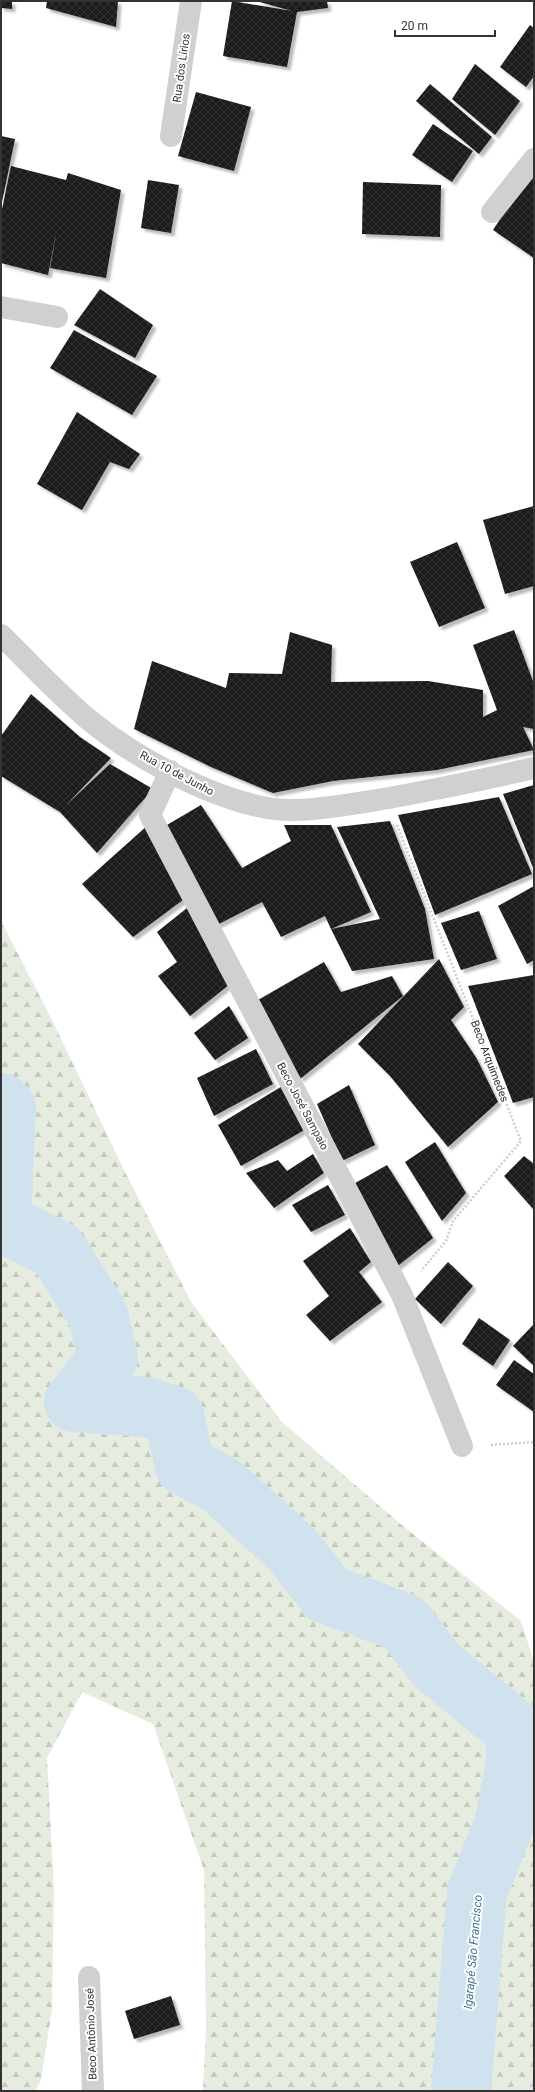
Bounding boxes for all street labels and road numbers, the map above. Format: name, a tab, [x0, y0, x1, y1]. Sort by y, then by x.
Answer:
street label: Rua dos Lírios	[170, 32, 193, 103]
street label: Rua 10 de Junho	[138, 748, 216, 798]
street label: Beco Arquimedes	[468, 1019, 511, 1104]
street label: Beco José Sampaio	[274, 1060, 331, 1152]
street label: Beco Antônio José	[83, 1988, 100, 2080]

